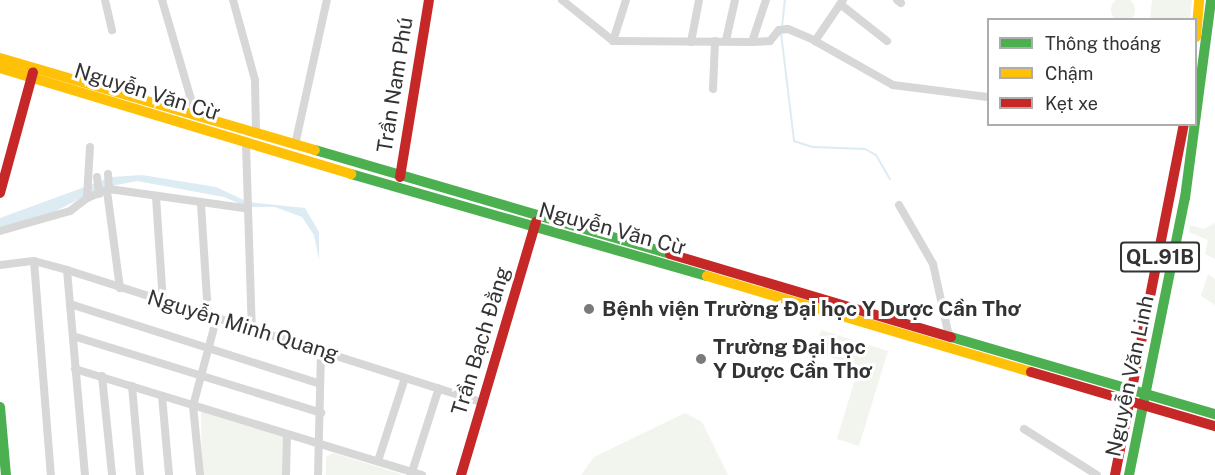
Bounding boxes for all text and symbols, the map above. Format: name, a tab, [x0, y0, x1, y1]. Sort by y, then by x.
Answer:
street label: Trần Nam Phú	[372, 15, 418, 155]
legend	[987, 18, 1197, 126]
text: Thông thoáng	[1045, 33, 1161, 54]
street label: Nguyễn Văn Cừ	[71, 58, 223, 126]
text: Chậm	[1045, 63, 1093, 84]
text: Kẹt xe	[1045, 93, 1098, 114]
street label: Nguyễn Văn Cừ	[536, 197, 688, 261]
road number: QL.91B	[1120, 240, 1200, 274]
street label: Trần Bạch Đằng	[446, 264, 516, 418]
street label: Nguyễn Minh Quang	[144, 285, 342, 367]
street label: Nguyễn Văn Linh	[1101, 293, 1159, 459]
place label: Bệnh viện Trường Đại học Y Dược Cần Thơ	[602, 296, 1022, 322]
marker: Bệnh viện Trường Đại học Y Dược Cần Thơ	[580, 300, 598, 318]
place label: Trường Đại học Y Dược Cần Thơ	[713, 334, 873, 384]
marker: Trường Đại học Y Dược Cần Thơ	[694, 352, 708, 366]

